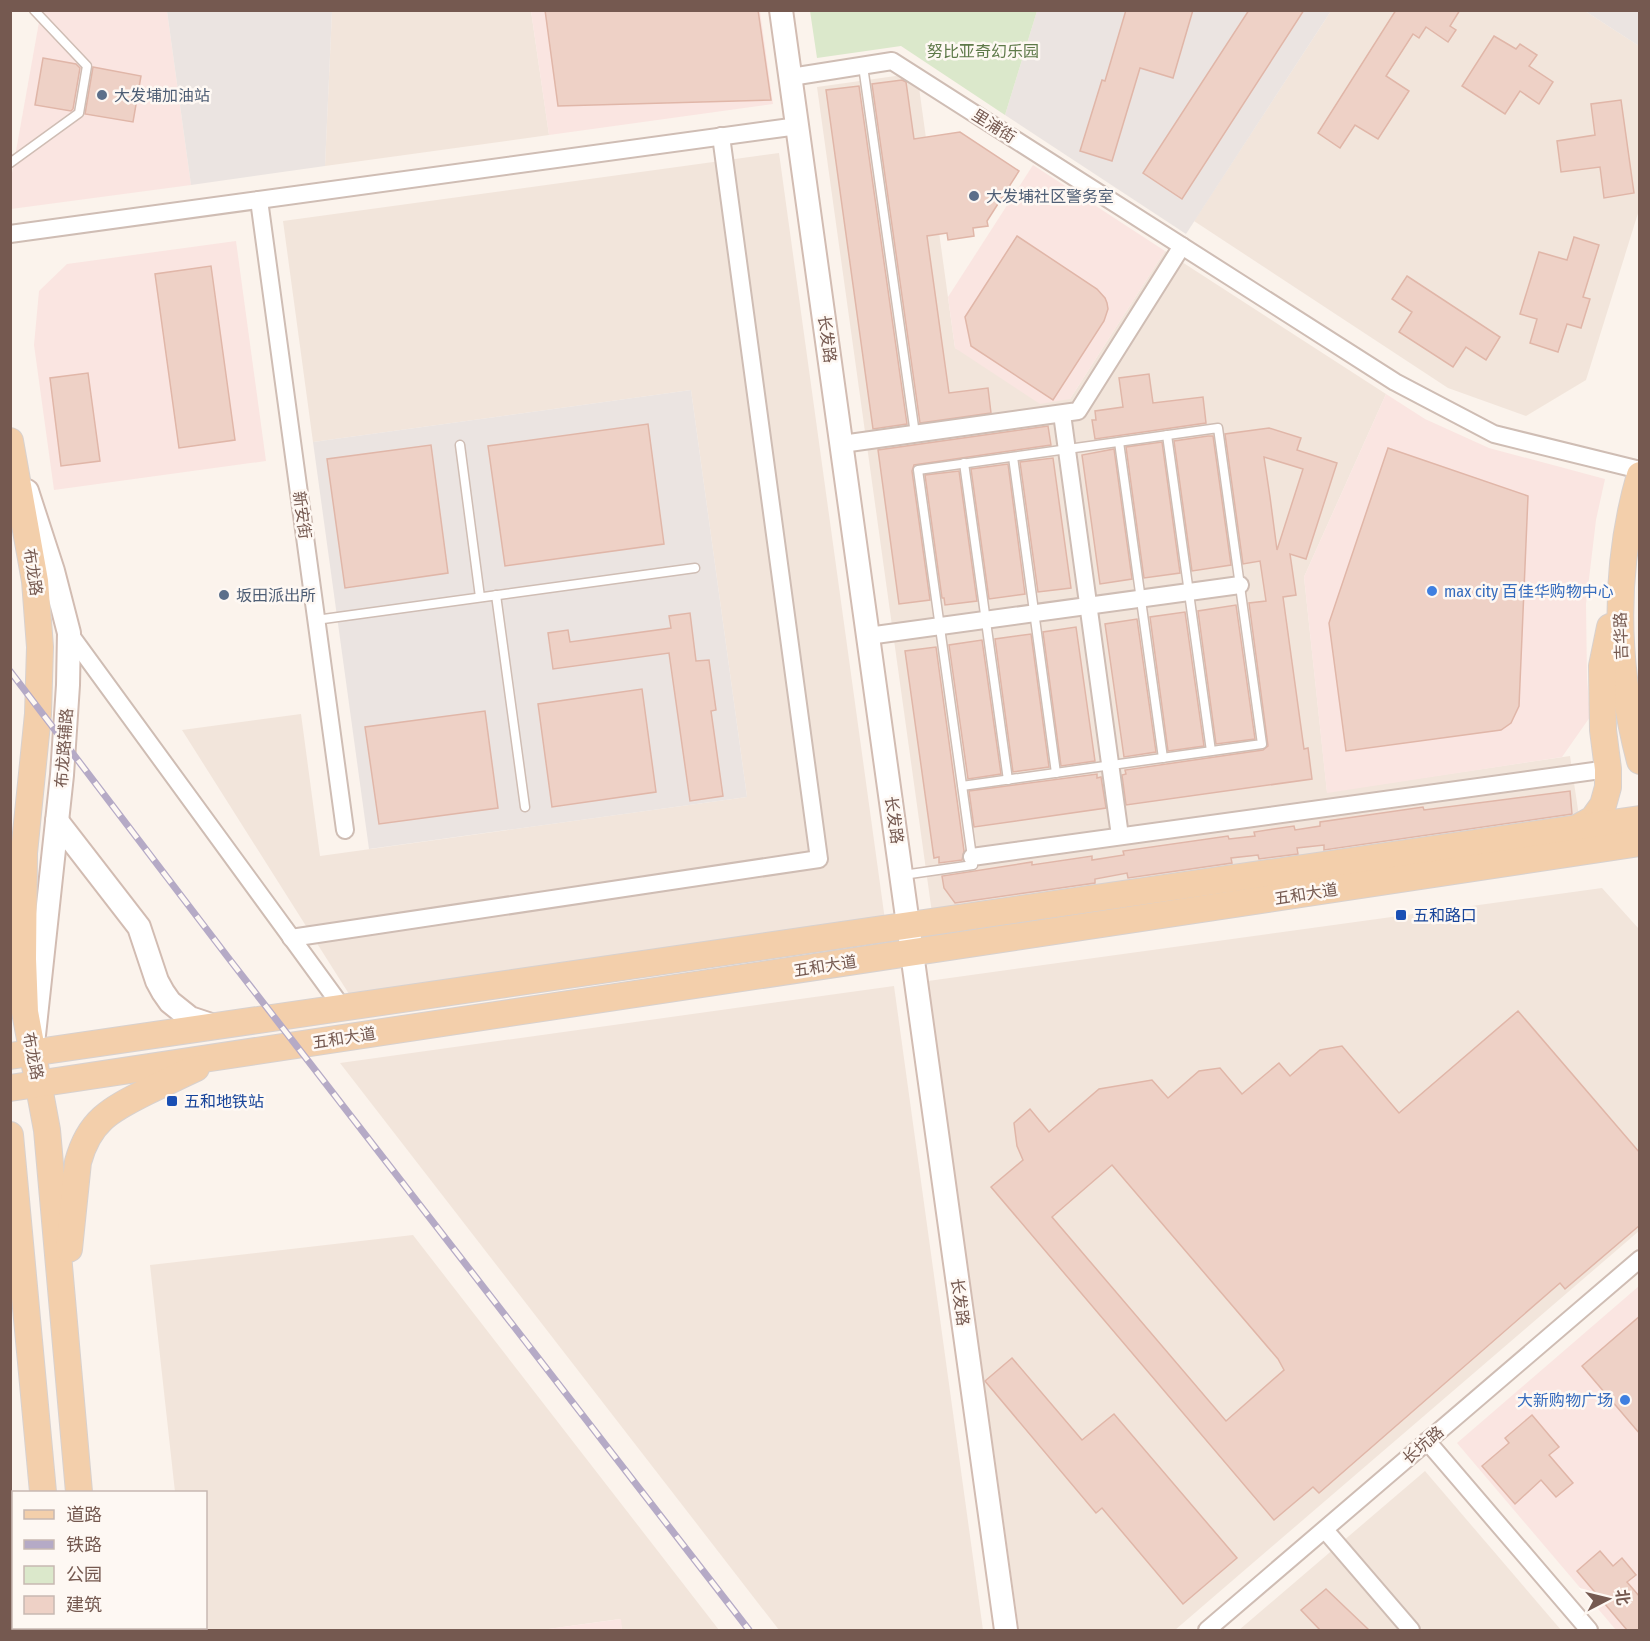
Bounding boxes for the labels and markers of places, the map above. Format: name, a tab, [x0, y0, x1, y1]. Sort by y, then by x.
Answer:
place label: 大发埔加油站	[114, 86, 210, 105]
marker: 大发埔加油站	[95, 88, 109, 102]
place label: 大发埔社区警务室	[986, 187, 1114, 206]
marker: 大发埔社区警务室	[967, 189, 981, 203]
place label: max city 百佳华购物中心	[1444, 582, 1614, 601]
marker: max city 百佳华购物中心	[1425, 584, 1439, 598]
place label: 坂田派出所	[236, 586, 316, 605]
marker: 坂田派出所	[217, 588, 231, 602]
place label: 五和路口	[1413, 906, 1477, 925]
marker: 五和路口	[1394, 908, 1408, 922]
place label: 五和地铁站	[184, 1092, 264, 1111]
marker: 五和地铁站	[165, 1094, 179, 1108]
place label: 大新购物广场	[1517, 1391, 1613, 1410]
marker: 大新购物广场	[1618, 1393, 1632, 1407]

